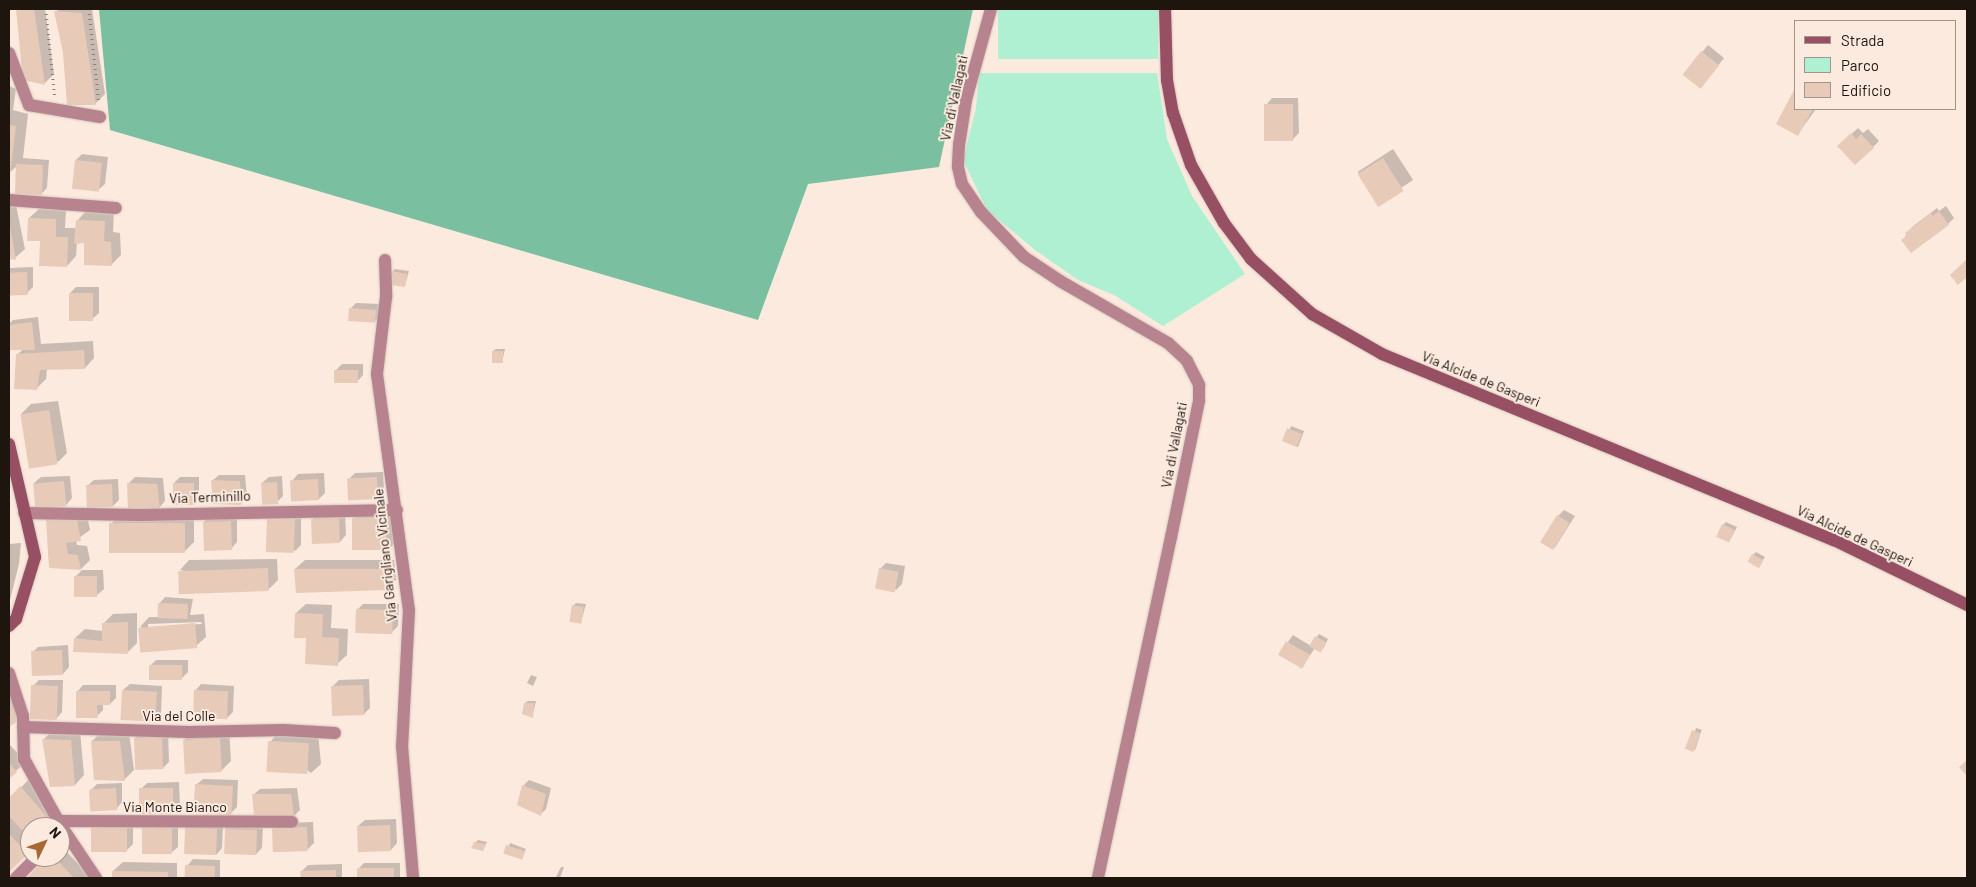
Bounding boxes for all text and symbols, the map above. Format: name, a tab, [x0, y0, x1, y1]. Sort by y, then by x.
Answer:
legend	[1794, 20, 1956, 110]
text: Strada	[1841, 31, 1884, 49]
street label: Via di Vallagati	[937, 54, 971, 142]
text: Parco	[1841, 56, 1879, 74]
text: Edificio	[1841, 81, 1891, 99]
street label: Via Alcide de Gasperi	[1419, 348, 1543, 410]
street label: Via di Vallagati	[1157, 401, 1191, 489]
street label: Via Terminillo	[169, 487, 251, 507]
street label: Via Garigliano Vicinale	[370, 488, 400, 622]
street label: Via Alcide de Gasperi	[1794, 502, 1916, 570]
street label: Via del Colle	[143, 708, 215, 724]
street label: Via Monte Bianco	[123, 799, 227, 815]
north arrow	[20, 817, 70, 867]
text: N	[46, 823, 65, 841]

